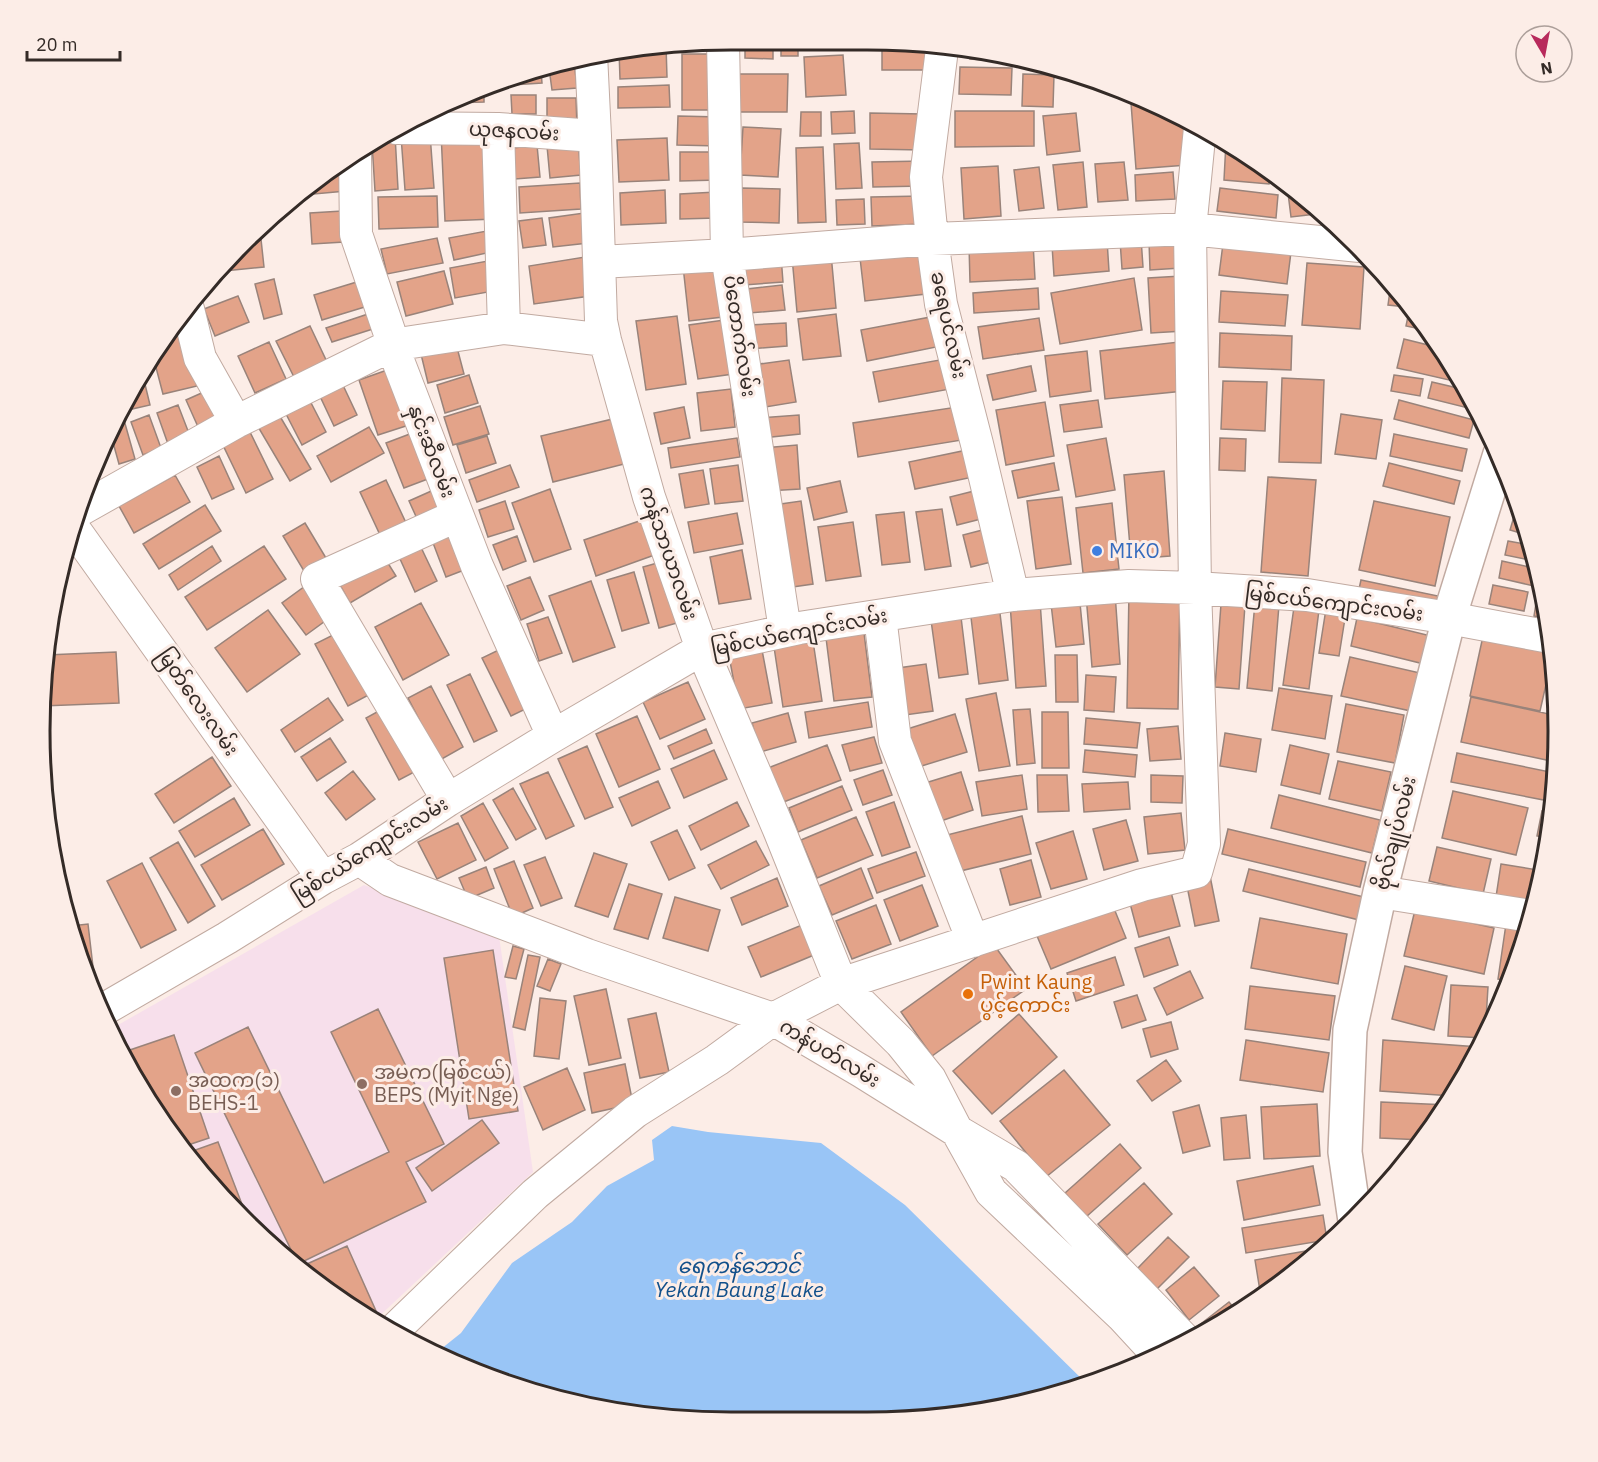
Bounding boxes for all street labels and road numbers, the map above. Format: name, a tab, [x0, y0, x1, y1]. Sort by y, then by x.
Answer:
street label: ယုဇနလမ်း	[468, 115, 560, 150]
street label: ခရေပင်လမ်း	[922, 269, 974, 382]
street label: ပိတောက်လမ်း	[718, 273, 763, 399]
street label: နှင်းဆီလမ်း	[399, 400, 463, 503]
street label: ကန်သာယာလမ်း	[631, 482, 705, 624]
street label: မြစ်ငယ်ကျောင်းလမ်း	[1243, 578, 1425, 630]
street label: မြစ်ငယ်ကျောင်းလမ်း	[708, 601, 890, 665]
street label: မြတ်လေးလမ်း	[149, 643, 245, 763]
street label: ဗိုလ်ချုပ်လမ်း	[1367, 773, 1426, 894]
street label: မြစ်ငယ်ကျောင်းလမ်း	[287, 790, 454, 910]
street label: ကန်ပတ်လမ်း	[773, 1012, 886, 1096]

